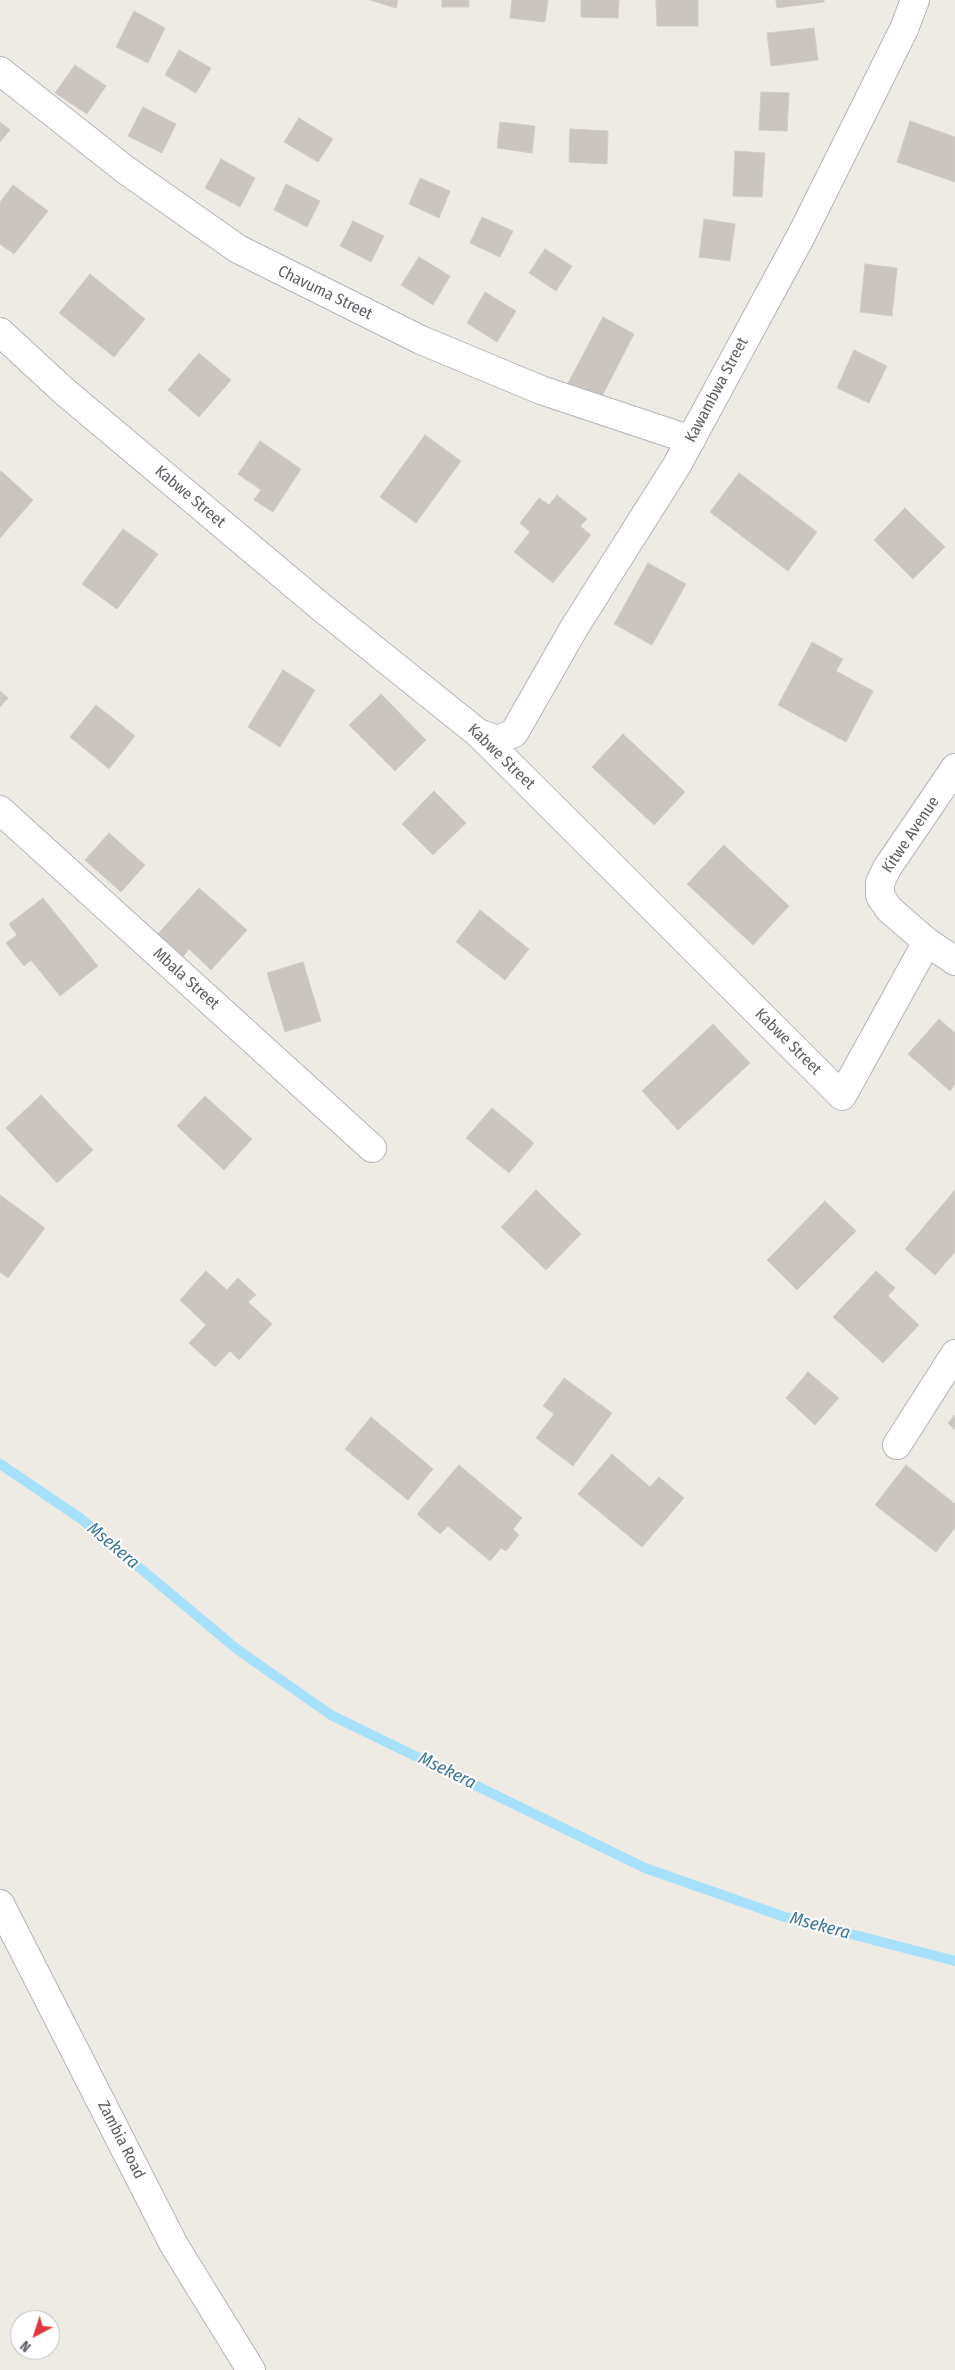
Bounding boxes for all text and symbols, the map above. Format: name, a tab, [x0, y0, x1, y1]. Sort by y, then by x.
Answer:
street label: Chavuma Street	[275, 262, 375, 324]
street label: Kawambwa Street	[681, 334, 753, 446]
street label: Kabwe Street	[151, 462, 229, 532]
street label: Kabwe Street	[463, 720, 539, 794]
street label: Kitwe Avenue	[878, 793, 944, 877]
street label: Mbala Street	[149, 944, 223, 1014]
street label: Kabwe Street	[751, 1005, 825, 1079]
water label: Msekera	[83, 1518, 143, 1574]
water label: Msekera	[415, 1748, 479, 1794]
water label: Msekera	[788, 1908, 852, 1944]
street label: Zambia Road	[93, 2098, 149, 2182]
north arrow	[10, 2310, 60, 2360]
text: N	[17, 2337, 34, 2355]

